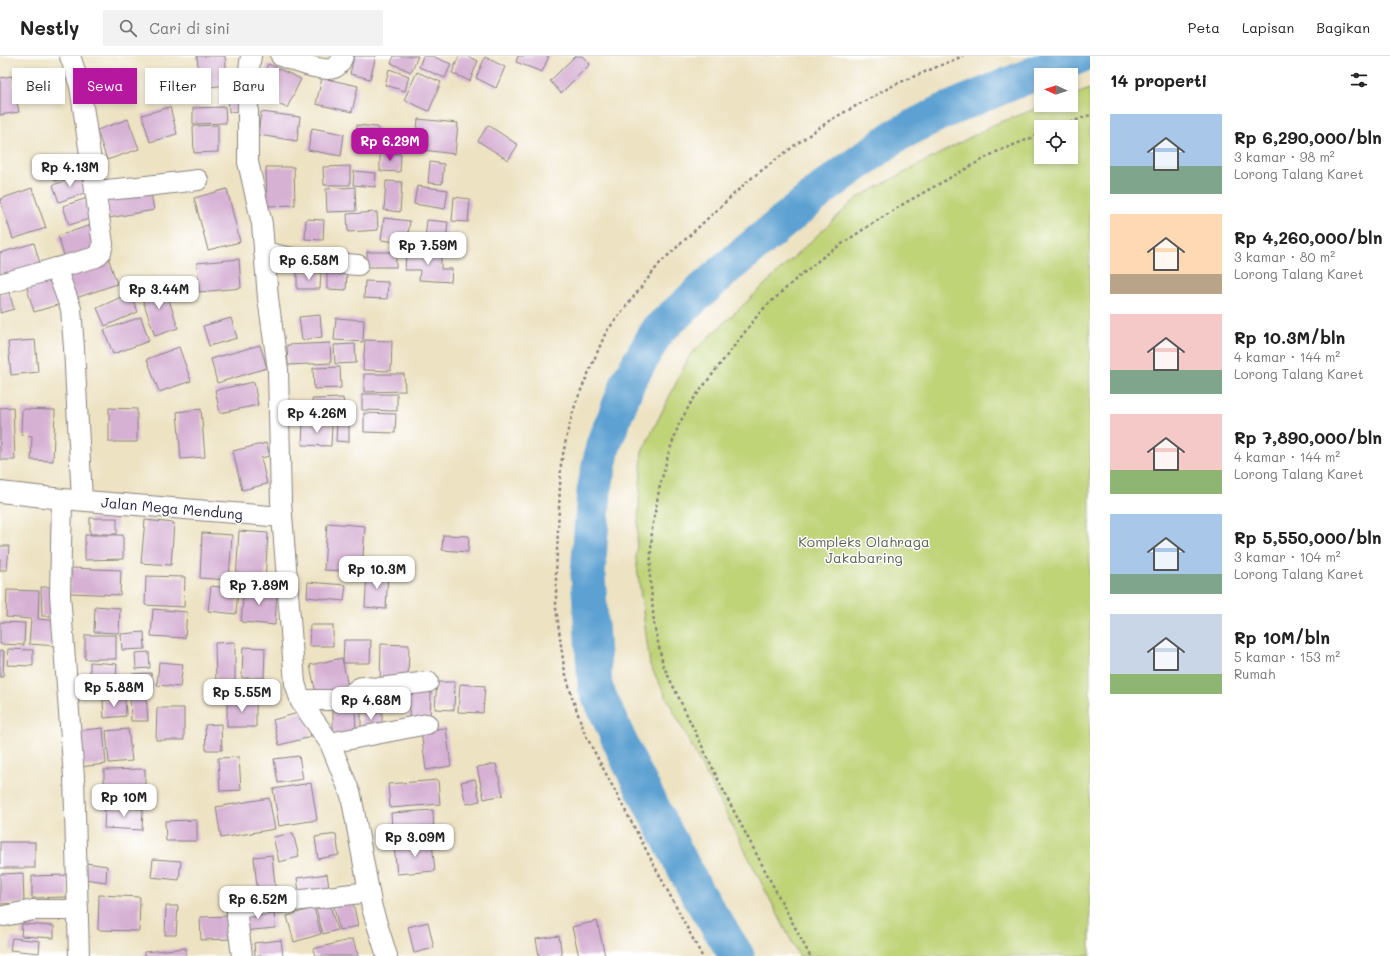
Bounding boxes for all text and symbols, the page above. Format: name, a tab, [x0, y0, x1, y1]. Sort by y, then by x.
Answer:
search box	[103, 10, 383, 46]
text: Nestly	[20, 15, 79, 40]
icon: search	[117, 17, 139, 39]
text: Cari di sini	[149, 18, 230, 38]
text: Peta	[1188, 18, 1220, 37]
text: Lapisan	[1242, 18, 1294, 37]
text: Bagikan	[1316, 18, 1370, 37]
chip: Beli	[12, 68, 65, 104]
chip: Sewa	[73, 68, 137, 104]
chip: Filter	[145, 68, 211, 104]
chip: Baru	[219, 68, 279, 104]
north arrow	[1034, 68, 1078, 112]
map controls	[1034, 68, 1078, 164]
text: 14 properti	[1110, 69, 1207, 91]
icon: filters	[1348, 69, 1370, 91]
button: locate	[1034, 120, 1078, 164]
text: Rp 6,290,000/bln	[1234, 126, 1382, 148]
pin: Rp 6.29M	[349, 128, 431, 162]
icon: home	[1142, 130, 1190, 178]
text: Rp 6.29M	[360, 132, 420, 149]
text: 3 kamar · 98 m²	[1234, 148, 1335, 165]
pin: Rp 4.13M	[29, 154, 111, 188]
text: Rp 4.13M	[41, 158, 99, 175]
text: Lorong Talang Karet	[1234, 165, 1364, 182]
text: Rp 4,260,000/bln	[1234, 226, 1382, 248]
icon: home	[1142, 230, 1190, 278]
pin: Rp 7.59M	[387, 232, 469, 266]
text: Rp 7.59M	[398, 236, 458, 253]
pin: Rp 6.58M	[268, 247, 350, 281]
text: 3 kamar · 80 m²	[1234, 248, 1335, 265]
text: Rp 6.58M	[279, 251, 339, 268]
text: Lorong Talang Karet	[1234, 265, 1364, 282]
pin: Rp 3.44M	[118, 276, 200, 310]
text: Rp 3.44M	[129, 280, 189, 297]
text: Rp 10.3M/bln	[1234, 326, 1345, 348]
icon: home	[1142, 330, 1190, 378]
text: 4 kamar · 144 m²	[1234, 348, 1340, 365]
text: Lorong Talang Karet	[1234, 365, 1364, 382]
pin: Rp 4.26M	[276, 400, 358, 434]
text: Rp 4.26M	[287, 404, 347, 421]
text: Rp 7,890,000/bln	[1234, 426, 1382, 448]
icon: home	[1142, 430, 1190, 478]
text: 4 kamar · 144 m²	[1234, 448, 1340, 465]
text: Lorong Talang Karet	[1234, 465, 1364, 482]
street label: Jalan Mega Mendung	[100, 492, 244, 524]
text: Rp 5,550,000/bln	[1234, 526, 1382, 548]
icon: home	[1142, 530, 1190, 578]
park label: Kompleks Olahraga Jakabaring	[798, 532, 930, 567]
text: 3 kamar · 104 m²	[1234, 548, 1341, 565]
pin: Rp 10.3M	[336, 556, 418, 590]
text: Rp 10.3M	[348, 560, 406, 577]
text: Lorong Talang Karet	[1234, 565, 1364, 582]
pin: Rp 7.89M	[218, 572, 300, 606]
text: Rp 7.89M	[229, 576, 289, 593]
text: Rp 10M/bln	[1234, 626, 1330, 648]
icon: home	[1142, 630, 1190, 678]
text: 5 kamar · 153 m²	[1234, 648, 1340, 665]
text: Rumah	[1234, 665, 1275, 682]
pin: Rp 5.88M	[73, 674, 155, 708]
text: Rp 5.88M	[84, 678, 144, 695]
pin: Rp 5.55M	[201, 679, 283, 713]
text: Rp 5.55M	[212, 683, 272, 700]
pin: Rp 4.68M	[330, 687, 412, 721]
text: Rp 4.68M	[341, 691, 401, 708]
pin: Rp 10M	[91, 784, 157, 818]
text: Rp 10M	[101, 788, 147, 805]
pin: Rp 3.09M	[374, 824, 456, 858]
text: Rp 3.09M	[385, 828, 445, 845]
pin: Rp 6.52M	[217, 886, 299, 920]
text: Rp 6.52M	[228, 890, 288, 907]

